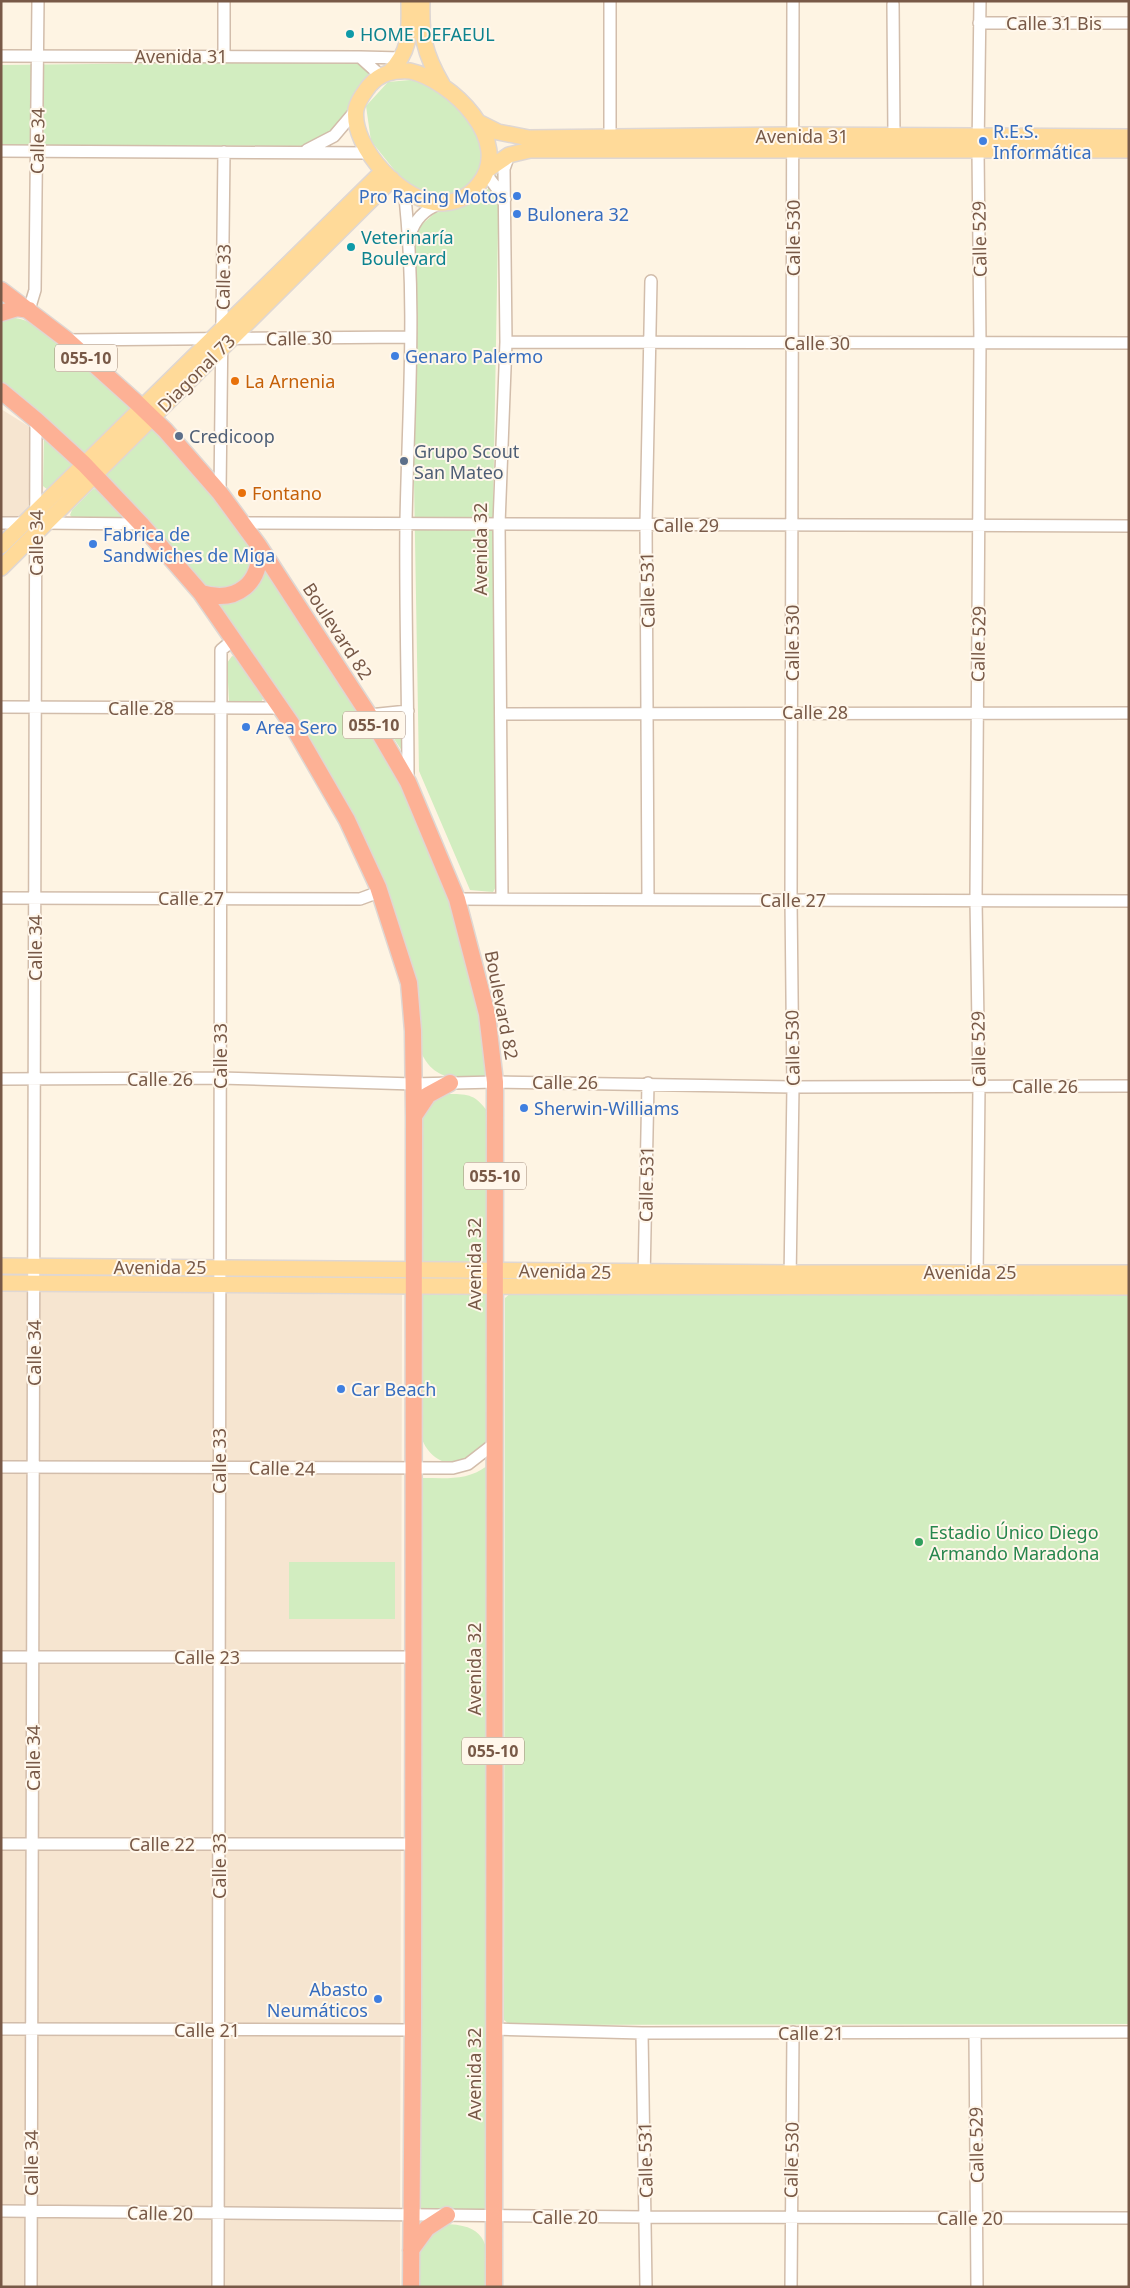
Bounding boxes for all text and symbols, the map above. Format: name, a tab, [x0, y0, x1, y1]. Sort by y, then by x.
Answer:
street label: Calle 31 Bis	[1006, 11, 1102, 35]
place label: HOME DEFAEUL	[360, 22, 495, 46]
marker: HOME DEFAEUL	[344, 28, 356, 40]
street label: Avenida 31	[134, 44, 228, 68]
street label: Calle 34	[24, 108, 50, 174]
place label: R.E.S. Informática	[993, 119, 1092, 164]
street label: Avenida 31	[755, 124, 849, 148]
marker: R.E.S. Informática	[977, 135, 989, 147]
place label: Pro Racing Motos	[359, 184, 507, 208]
marker: Pro Racing Motos	[511, 190, 523, 202]
street label: Calle 530	[781, 200, 805, 276]
street label: Calle 529	[966, 201, 992, 277]
place label: Bulonera 32	[527, 202, 629, 226]
marker: Bulonera 32	[511, 208, 523, 220]
place label: Veterinaría Boulevard	[361, 225, 454, 270]
marker: Veterinaría Boulevard	[345, 241, 357, 253]
street label: Calle 33	[210, 244, 236, 310]
street label: Calle 30	[266, 325, 332, 351]
street label: Diagonal 73	[152, 329, 240, 417]
street label: Calle 30	[784, 331, 850, 355]
road number: 055-10	[55, 344, 117, 372]
place label: Genaro Palermo	[405, 344, 543, 368]
marker: Genaro Palermo	[389, 350, 401, 362]
place label: La Arnenia	[245, 369, 335, 393]
marker: La Arnenia	[229, 375, 241, 387]
place label: Credicoop	[189, 424, 275, 448]
marker: Credicoop	[173, 430, 185, 442]
place label: Grupo Scout San Mateo	[414, 439, 520, 484]
marker: Grupo Scout San Mateo	[398, 455, 410, 467]
place label: Fontano	[252, 481, 322, 505]
marker: Fontano	[236, 487, 248, 499]
street label: Avenida 32	[468, 502, 492, 596]
street label: Calle 34	[24, 510, 48, 576]
street label: Calle 29	[653, 513, 719, 537]
place label: Fabrica de Sandwiches de Miga	[103, 522, 275, 567]
marker: Fabrica de Sandwiches de Miga	[87, 538, 99, 550]
street label: Calle 531	[634, 552, 660, 628]
street label: Boulevard 82	[298, 578, 378, 684]
street label: Calle 530	[780, 605, 804, 681]
street label: Calle 529	[965, 606, 991, 682]
street label: Calle 28	[108, 696, 174, 720]
street label: Calle 28	[782, 700, 848, 724]
road number: 055-10	[343, 712, 405, 738]
place label: Area Sero	[256, 715, 338, 739]
marker: Area Sero	[240, 721, 252, 733]
street label: Calle 27	[158, 886, 224, 910]
street label: Calle 27	[760, 888, 826, 912]
street label: Calle 34	[23, 915, 47, 981]
street label: Boulevard 82	[480, 948, 524, 1062]
street label: Calle 530	[779, 1010, 805, 1086]
street label: Calle 529	[965, 1011, 991, 1087]
street label: Calle 33	[208, 1023, 232, 1089]
street label: Calle 26	[127, 1067, 193, 1091]
street label: Calle 26	[532, 1070, 598, 1094]
street label: Calle 26	[1012, 1074, 1078, 1098]
place label: Sherwin-Williams	[534, 1096, 679, 1120]
marker: Sherwin-Williams	[518, 1102, 530, 1114]
street label: Calle 531	[633, 1146, 659, 1222]
road number: 055-10	[464, 1162, 526, 1190]
street label: Avenida 32	[462, 1217, 486, 1311]
street label: Avenida 25	[113, 1255, 207, 1279]
street label: Avenida 25	[518, 1258, 612, 1284]
street label: Avenida 25	[923, 1260, 1017, 1284]
street label: Calle 34	[22, 1320, 46, 1386]
place label: Car Beach	[351, 1377, 436, 1401]
marker: Car Beach	[335, 1383, 347, 1395]
street label: Calle 33	[207, 1428, 231, 1494]
street label: Calle 24	[249, 1455, 315, 1481]
place label: Estadio Único Diego Armando Maradona	[929, 1520, 1099, 1565]
marker: Estadio Único Diego Armando Maradona	[913, 1536, 925, 1548]
street label: Avenida 32	[462, 1622, 486, 1716]
street label: Calle 23	[174, 1645, 240, 1669]
street label: Calle 34	[21, 1725, 45, 1791]
road number: 055-10	[462, 1738, 524, 1764]
street label: Calle 22	[129, 1832, 195, 1856]
street label: Calle 33	[207, 1833, 231, 1899]
place label: Abasto Neumáticos	[267, 1977, 368, 2022]
marker: Abasto Neumáticos	[372, 1993, 384, 2005]
street label: Calle 21	[174, 2018, 240, 2042]
street label: Calle 21	[778, 2021, 844, 2045]
street label: Avenida 32	[462, 2027, 486, 2121]
street label: Calle 529	[963, 2107, 989, 2183]
street label: Calle 531	[632, 2122, 658, 2198]
street label: Calle 530	[778, 2122, 804, 2198]
street label: Calle 34	[19, 2130, 43, 2196]
street label: Calle 20	[127, 2200, 193, 2226]
street label: Calle 20	[532, 2205, 598, 2229]
street label: Calle 20	[937, 2206, 1003, 2230]

